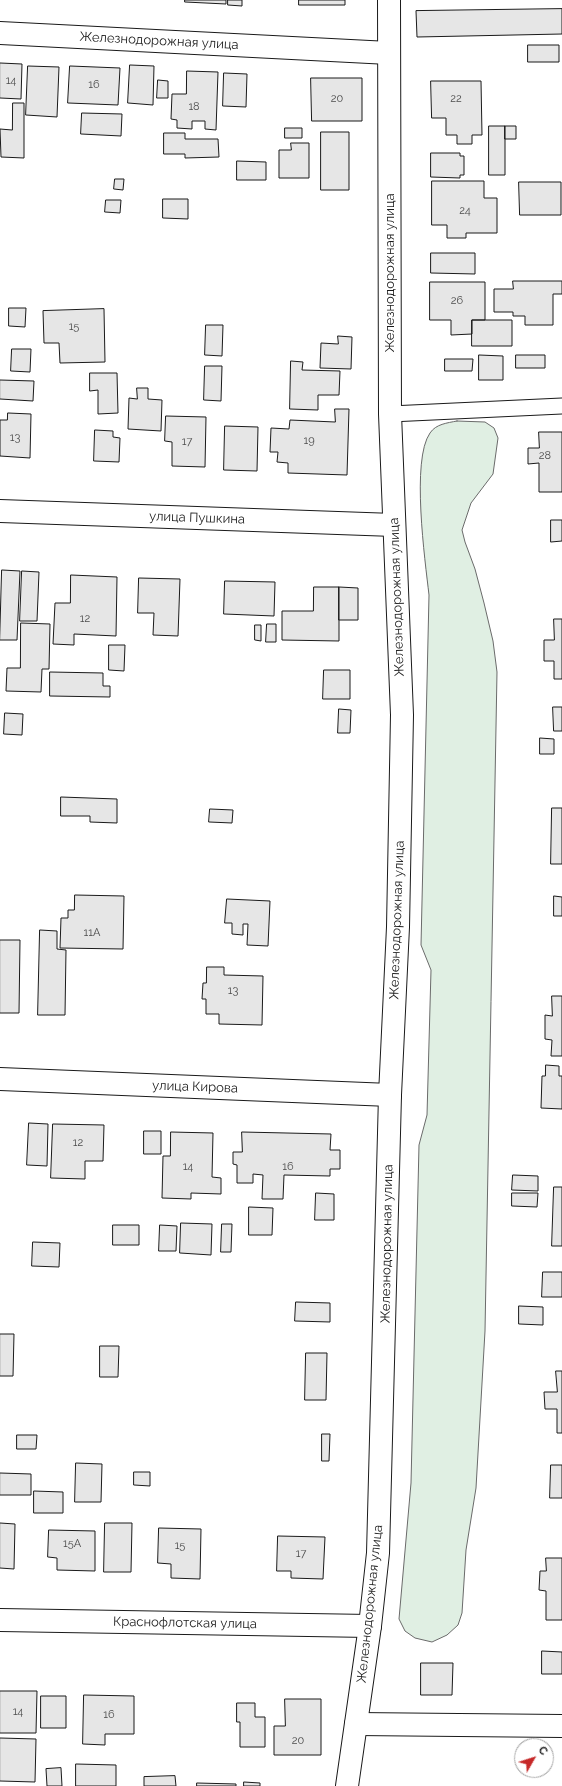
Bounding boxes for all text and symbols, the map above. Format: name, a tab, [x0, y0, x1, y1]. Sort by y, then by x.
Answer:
street label: Железнодорожная улица	[79, 29, 239, 53]
house number: 14	[6, 74, 16, 88]
house number: 16	[88, 78, 100, 92]
house number: 20	[331, 92, 343, 106]
house number: 22	[450, 92, 462, 106]
house number: 18	[188, 100, 200, 114]
street label: Железнодорожная улица	[382, 193, 398, 353]
house number: 24	[459, 204, 471, 218]
house number: 26	[451, 294, 463, 308]
house number: 15	[69, 320, 79, 334]
house number: 13	[10, 431, 20, 445]
house number: 19	[303, 434, 315, 448]
house number: 17	[182, 435, 192, 449]
house number: 28	[539, 449, 551, 463]
street label: улица Пушкина	[149, 509, 245, 527]
street label: Железнодорожная улица	[386, 517, 408, 677]
house number: 12	[80, 612, 90, 626]
street label: Железнодорожная улица	[386, 840, 408, 1000]
house number: 11А	[84, 926, 100, 940]
house number: 13	[228, 984, 238, 998]
street label: улица Кирова	[152, 1078, 238, 1096]
house number: 12	[73, 1136, 83, 1150]
house number: 14	[183, 1160, 193, 1174]
house number: 16	[282, 1160, 294, 1174]
street label: Железнодорожная улица	[378, 1164, 396, 1324]
street label: Железнодорожная улица	[354, 1524, 386, 1684]
house number: 15А	[63, 1537, 81, 1551]
house number: 15	[175, 1539, 185, 1553]
house number: 17	[296, 1547, 306, 1561]
street label: Краснофлотская улица	[113, 1614, 257, 1632]
house number: 14	[13, 1705, 23, 1719]
house number: 16	[103, 1708, 115, 1722]
house number: 20	[292, 1734, 304, 1748]
north arrow	[514, 1738, 554, 1778]
text: С	[536, 1744, 550, 1758]

